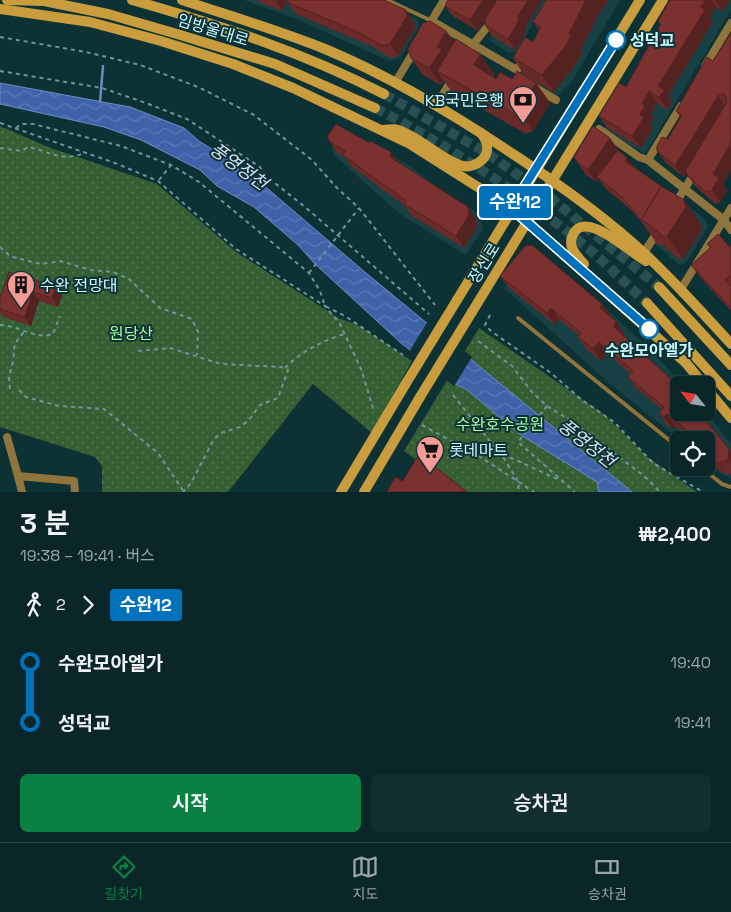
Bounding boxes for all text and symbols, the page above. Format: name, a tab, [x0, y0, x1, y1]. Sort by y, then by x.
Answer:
street label: 임방울대로	[175, 9, 252, 51]
marker: 성덕교	[606, 30, 626, 50]
place label: 성덕교	[630, 30, 674, 51]
bank icon: KB국민은행	[508, 85, 538, 124]
place label: KB국민은행	[425, 90, 504, 111]
water label: 풍영정천	[205, 137, 275, 196]
line badge: 수완12	[480, 186, 550, 218]
text: 수완12	[489, 190, 541, 213]
street label: 장신로	[463, 238, 505, 287]
building icon: 수완 전망대	[6, 270, 36, 309]
place label: 수완 전망대	[40, 275, 118, 296]
marker: 수완모아엘가	[639, 319, 659, 339]
park label: 원당산	[109, 323, 153, 344]
place label: 수완모아엘가	[605, 340, 693, 361]
north arrow	[670, 376, 715, 421]
map controls	[670, 376, 715, 476]
park label: 수완호수공원	[456, 414, 544, 435]
water label: 풍영정천	[554, 414, 622, 474]
button: locate	[670, 431, 715, 476]
supermarket icon: 롯데마트	[415, 435, 445, 474]
place label: 롯데마트	[449, 440, 508, 461]
text: 3 분	[20, 505, 70, 541]
text: ₩2,400	[638, 522, 711, 547]
text: 19:38 – 19:41 · 버스	[20, 545, 155, 566]
icon: walk	[20, 591, 48, 619]
icon: forward	[74, 591, 102, 619]
text: 수완12	[120, 593, 172, 616]
text: 2	[56, 594, 66, 615]
text: 수완모아엘가	[58, 651, 163, 676]
text: 19:40	[670, 652, 711, 673]
text: 성덕교	[58, 711, 110, 736]
text: 19:41	[674, 712, 711, 733]
button: 시작	[20, 774, 361, 832]
button: 승차권	[371, 774, 711, 832]
tab: 길찾기	[104, 853, 143, 903]
tab: 지도	[351, 853, 379, 903]
tab: 승차권	[588, 853, 627, 903]

